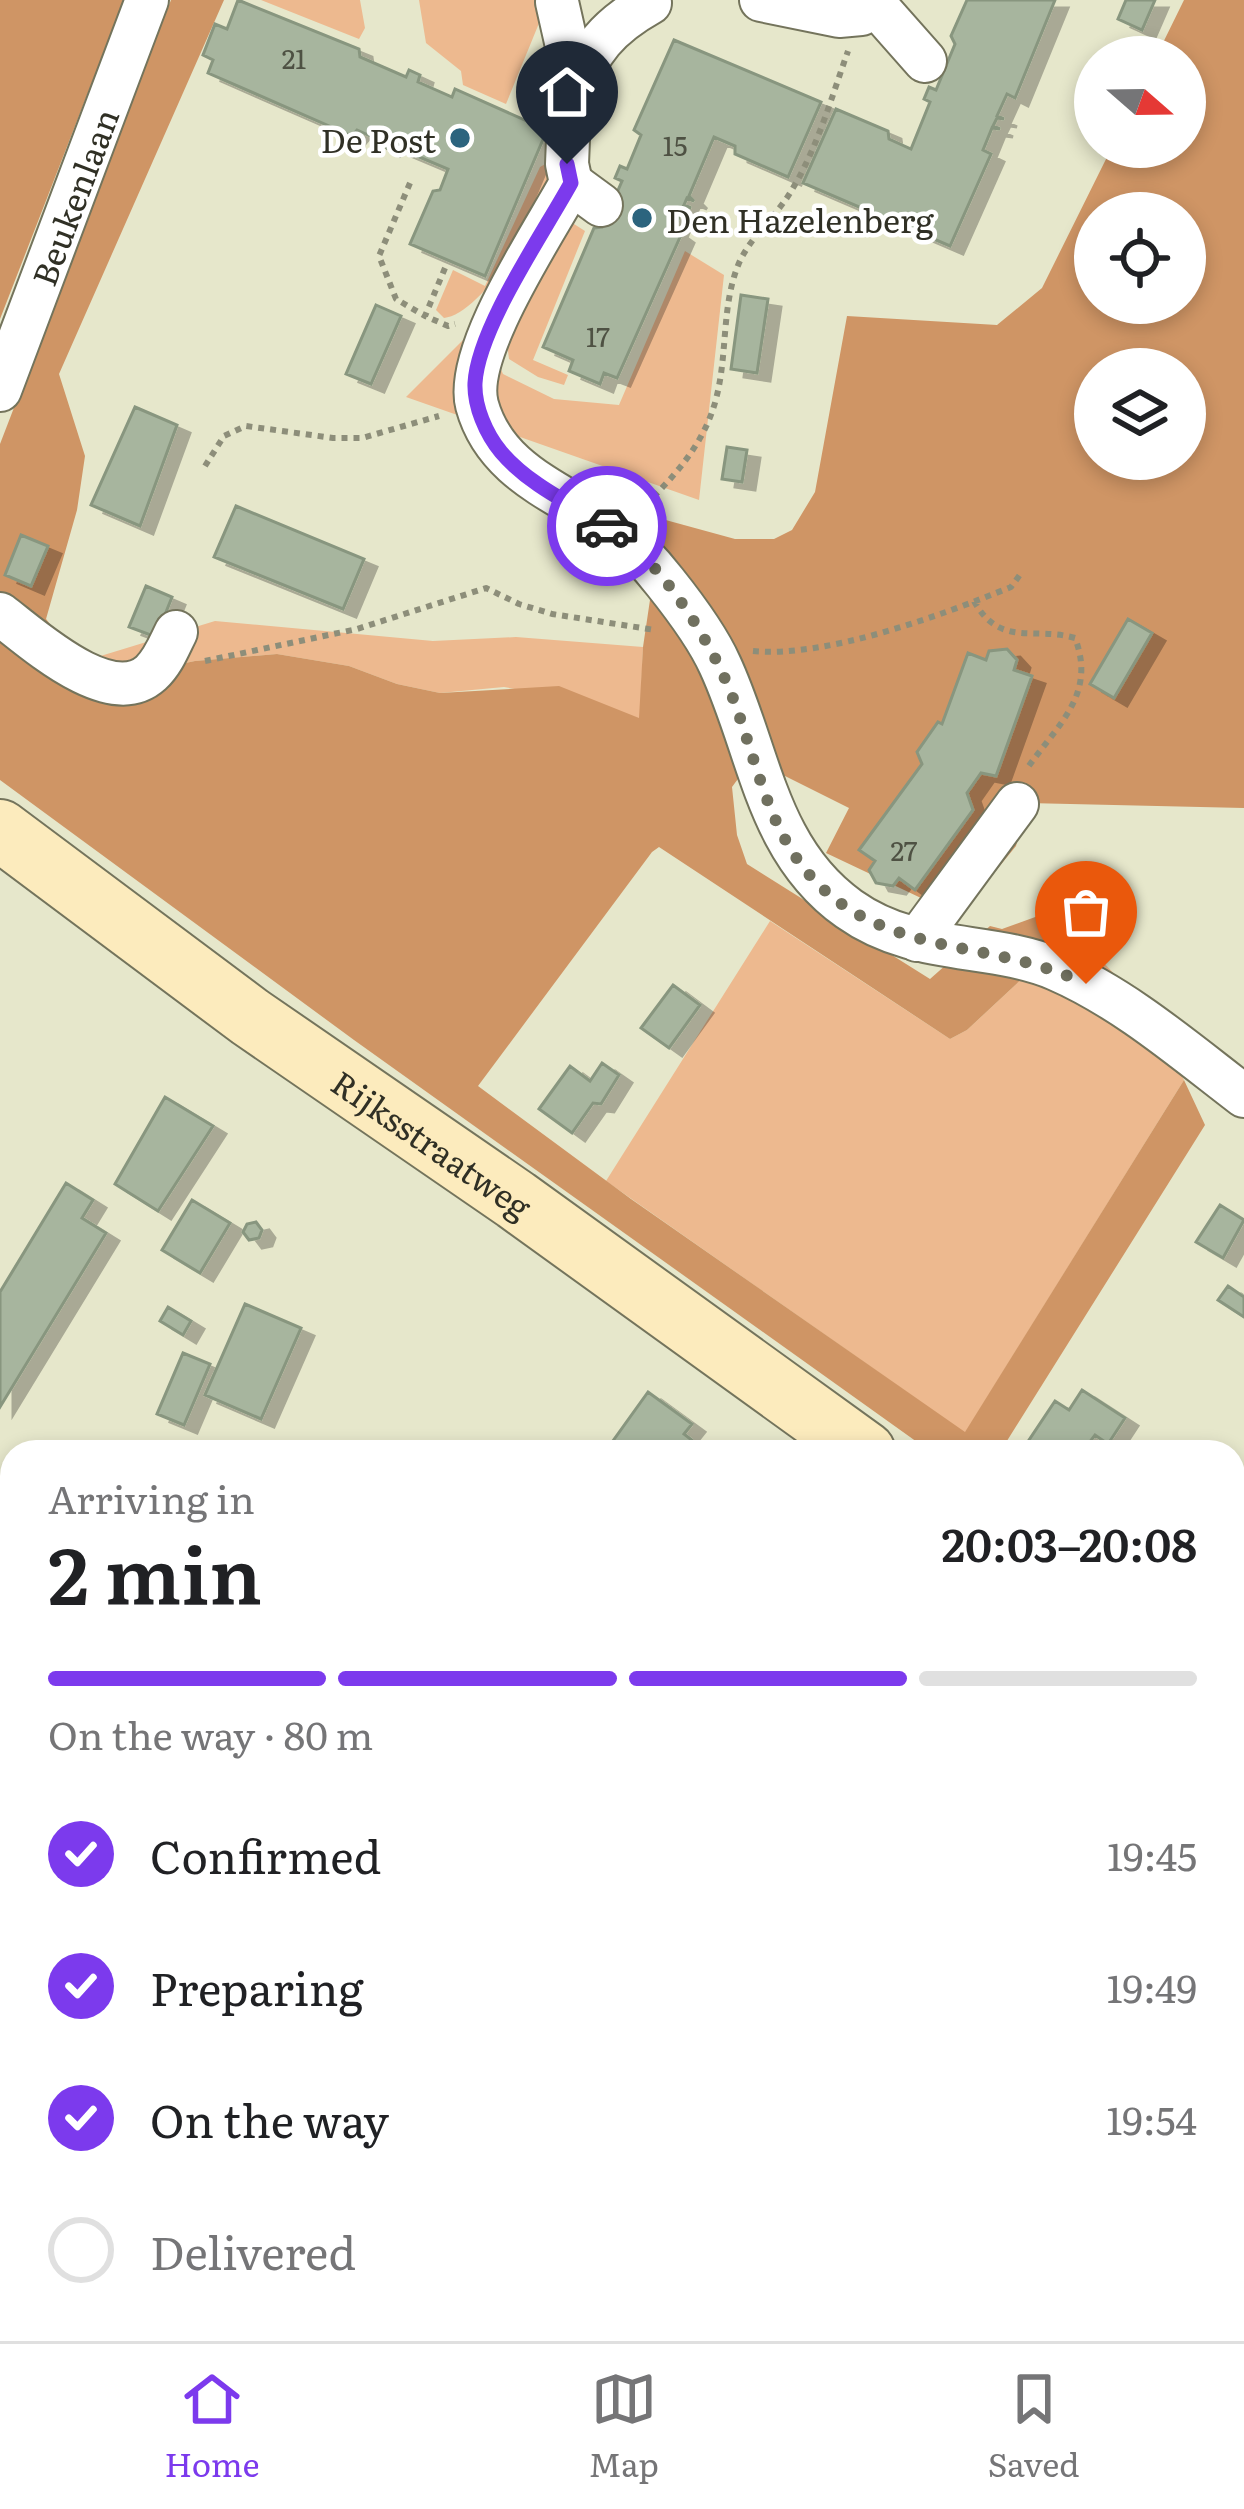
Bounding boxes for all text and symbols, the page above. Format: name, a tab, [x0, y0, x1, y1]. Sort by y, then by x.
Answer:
north arrow	[1074, 36, 1206, 168]
map controls	[1074, 36, 1206, 480]
house number: 21	[282, 37, 306, 77]
pin	[516, 41, 618, 164]
icon: home	[534, 59, 600, 125]
street label: Beukenlaan	[17, 100, 129, 292]
place label: De Post	[320, 114, 437, 163]
house number: 15	[663, 124, 687, 164]
marker: De Post	[447, 125, 473, 151]
button: locate	[1074, 192, 1206, 324]
place label: Den Hazelenberg	[666, 194, 934, 243]
marker: Den Hazelenberg	[629, 205, 655, 231]
house number: 17	[586, 315, 610, 355]
button: layers	[1074, 348, 1206, 480]
courier	[547, 466, 667, 586]
icon: car	[574, 493, 640, 559]
house number: 27	[890, 829, 918, 869]
pin	[1035, 861, 1137, 984]
icon: bag	[1053, 879, 1119, 945]
street label: Rijksstraatweg	[323, 1056, 543, 1229]
text: Arriving in	[48, 1468, 255, 1526]
text: 20:03–20:08	[941, 1509, 1197, 1576]
text: 2 min	[48, 1513, 262, 1629]
text: On the way · 80 m	[48, 1704, 373, 1762]
icon: check	[48, 1821, 114, 1887]
text: Confirmed	[150, 1821, 381, 1888]
text: 19:45	[1107, 1825, 1197, 1883]
icon: check	[48, 1953, 114, 2019]
text: Preparing	[150, 1953, 364, 2020]
text: 19:49	[1107, 1957, 1197, 2015]
icon: check	[48, 2085, 114, 2151]
text: On the way	[150, 2085, 389, 2152]
text: 19:54	[1106, 2089, 1197, 2147]
text: Delivered	[150, 2217, 356, 2284]
tab: Home	[164, 2366, 260, 2487]
tab: Map	[589, 2366, 659, 2487]
tab: Saved	[988, 2366, 1080, 2487]

